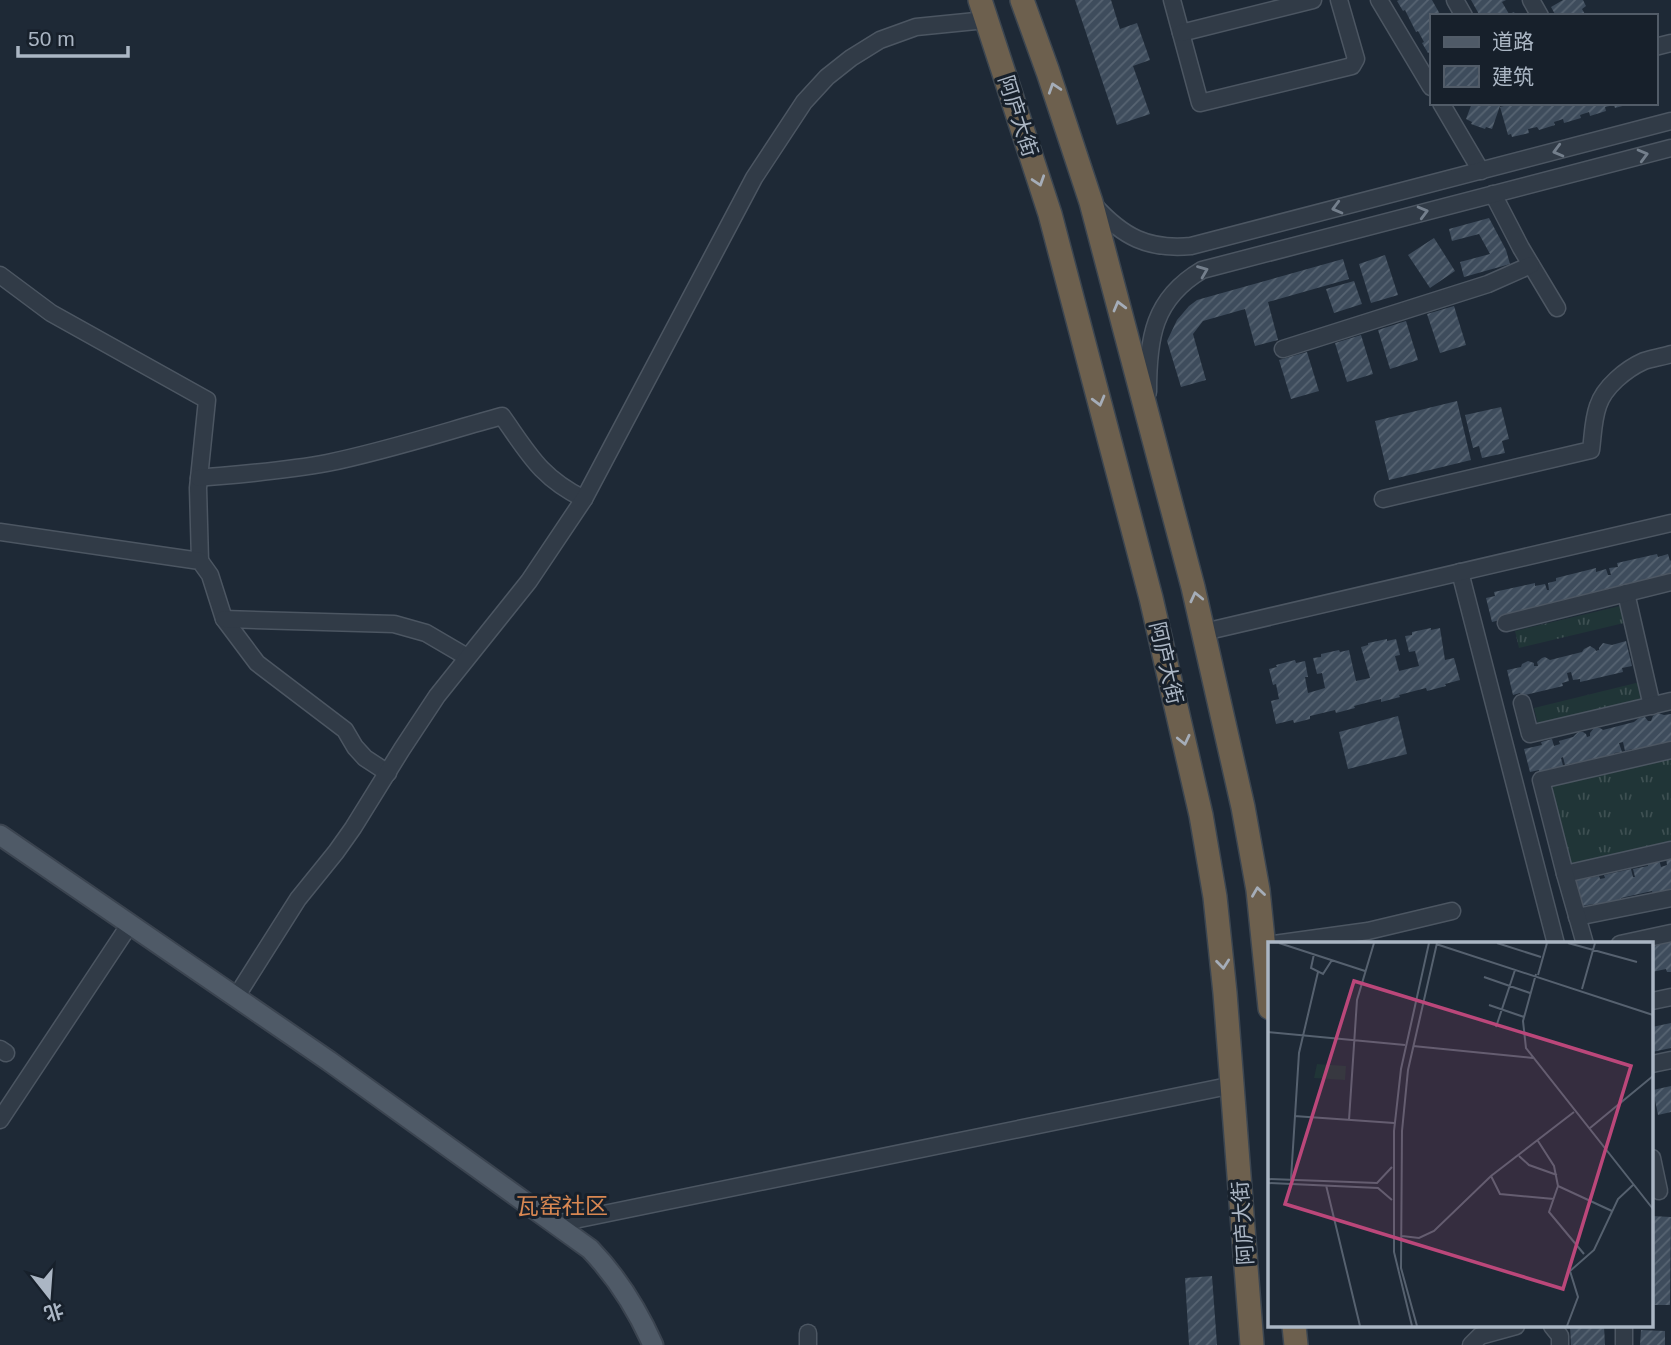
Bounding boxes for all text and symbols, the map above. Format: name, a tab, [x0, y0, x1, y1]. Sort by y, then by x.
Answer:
scale bar	[18, 14, 128, 58]
legend	[1430, 14, 1657, 105]
text: 50 m	[28, 27, 75, 50]
text: 道路	[1492, 30, 1534, 53]
text: 建筑	[1492, 65, 1534, 88]
street label: 阿庐大街	[995, 72, 1042, 159]
one-way arrow	[1047, 83, 1062, 95]
one-way arrow	[1552, 143, 1564, 157]
one-way arrow	[1637, 149, 1649, 163]
one-way arrow	[1031, 175, 1045, 187]
one-way arrow	[1331, 200, 1343, 214]
one-way arrow	[1417, 206, 1429, 220]
one-way arrow	[1196, 266, 1208, 280]
one-way arrow	[1113, 300, 1127, 312]
one-way arrow	[1091, 394, 1105, 406]
one-way arrow	[1189, 591, 1204, 603]
street label: 阿庐大街	[1146, 619, 1187, 706]
one-way arrow	[1175, 734, 1190, 746]
one-way arrow	[1250, 886, 1265, 897]
inset map	[1268, 942, 1654, 1328]
one-way arrow	[1215, 959, 1230, 970]
street label: 阿庐大街	[1228, 1180, 1257, 1266]
district label: 瓦窑社区	[516, 1193, 608, 1219]
north arrow	[14, 1261, 84, 1331]
text: 北	[42, 1299, 66, 1325]

